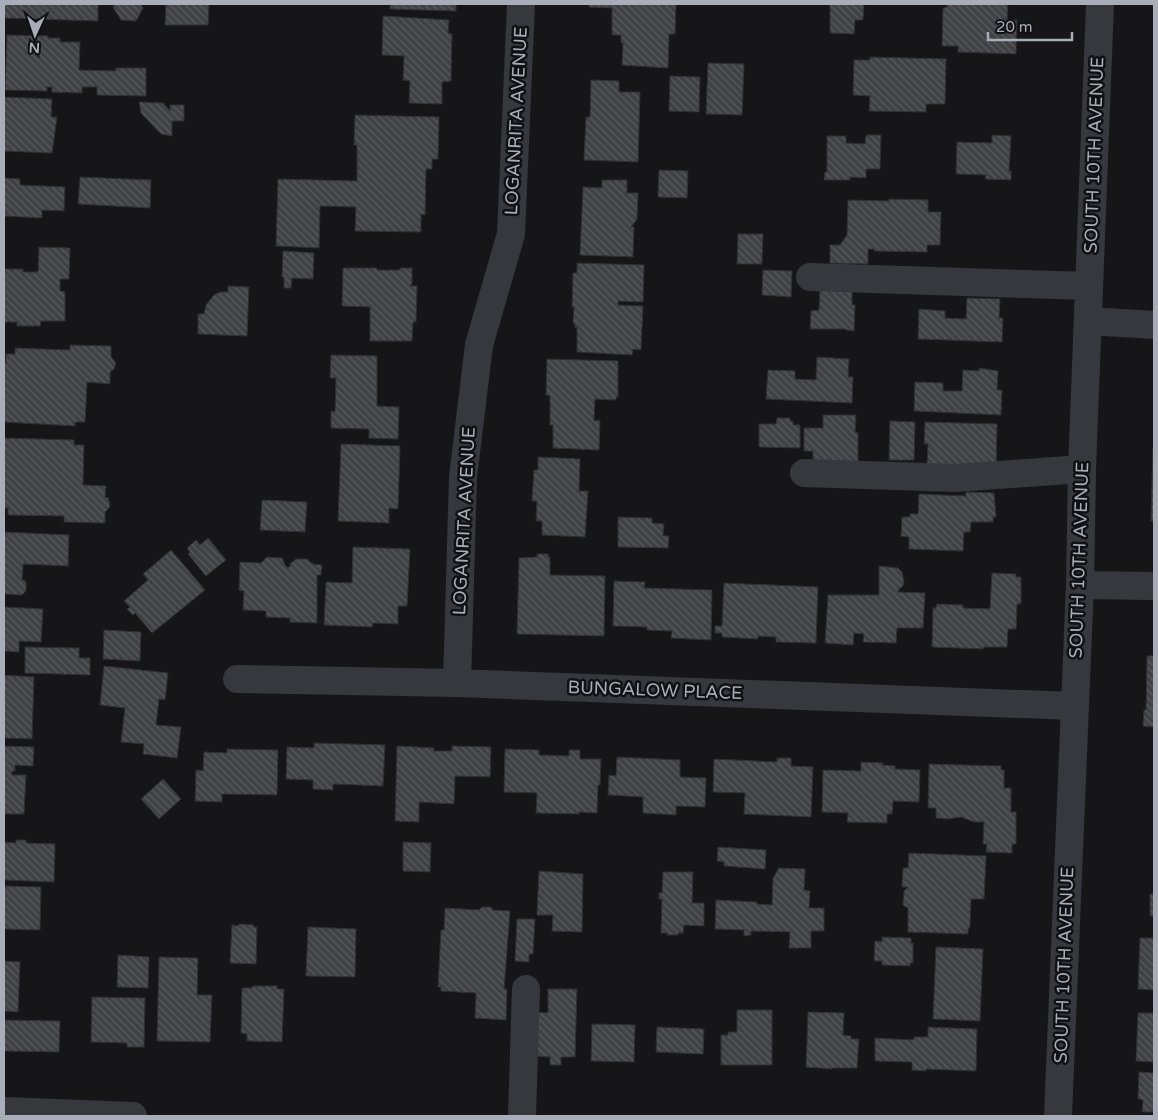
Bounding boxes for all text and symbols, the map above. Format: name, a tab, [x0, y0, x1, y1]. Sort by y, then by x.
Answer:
north arrow	[10, 10, 60, 60]
scale bar	[988, 10, 1072, 42]
text: 20 m	[996, 18, 1033, 36]
street label: LOGANRITA AVENUE	[500, 26, 532, 216]
text: N	[28, 39, 40, 56]
street label: SOUTH 10TH AVENUE	[1080, 56, 1108, 254]
street label: LOGANRITA AVENUE	[448, 426, 480, 616]
street label: SOUTH 10TH AVENUE	[1065, 461, 1093, 659]
street label: BUNGALOW PLACE	[567, 676, 743, 704]
street label: SOUTH 10TH AVENUE	[1050, 866, 1078, 1064]

